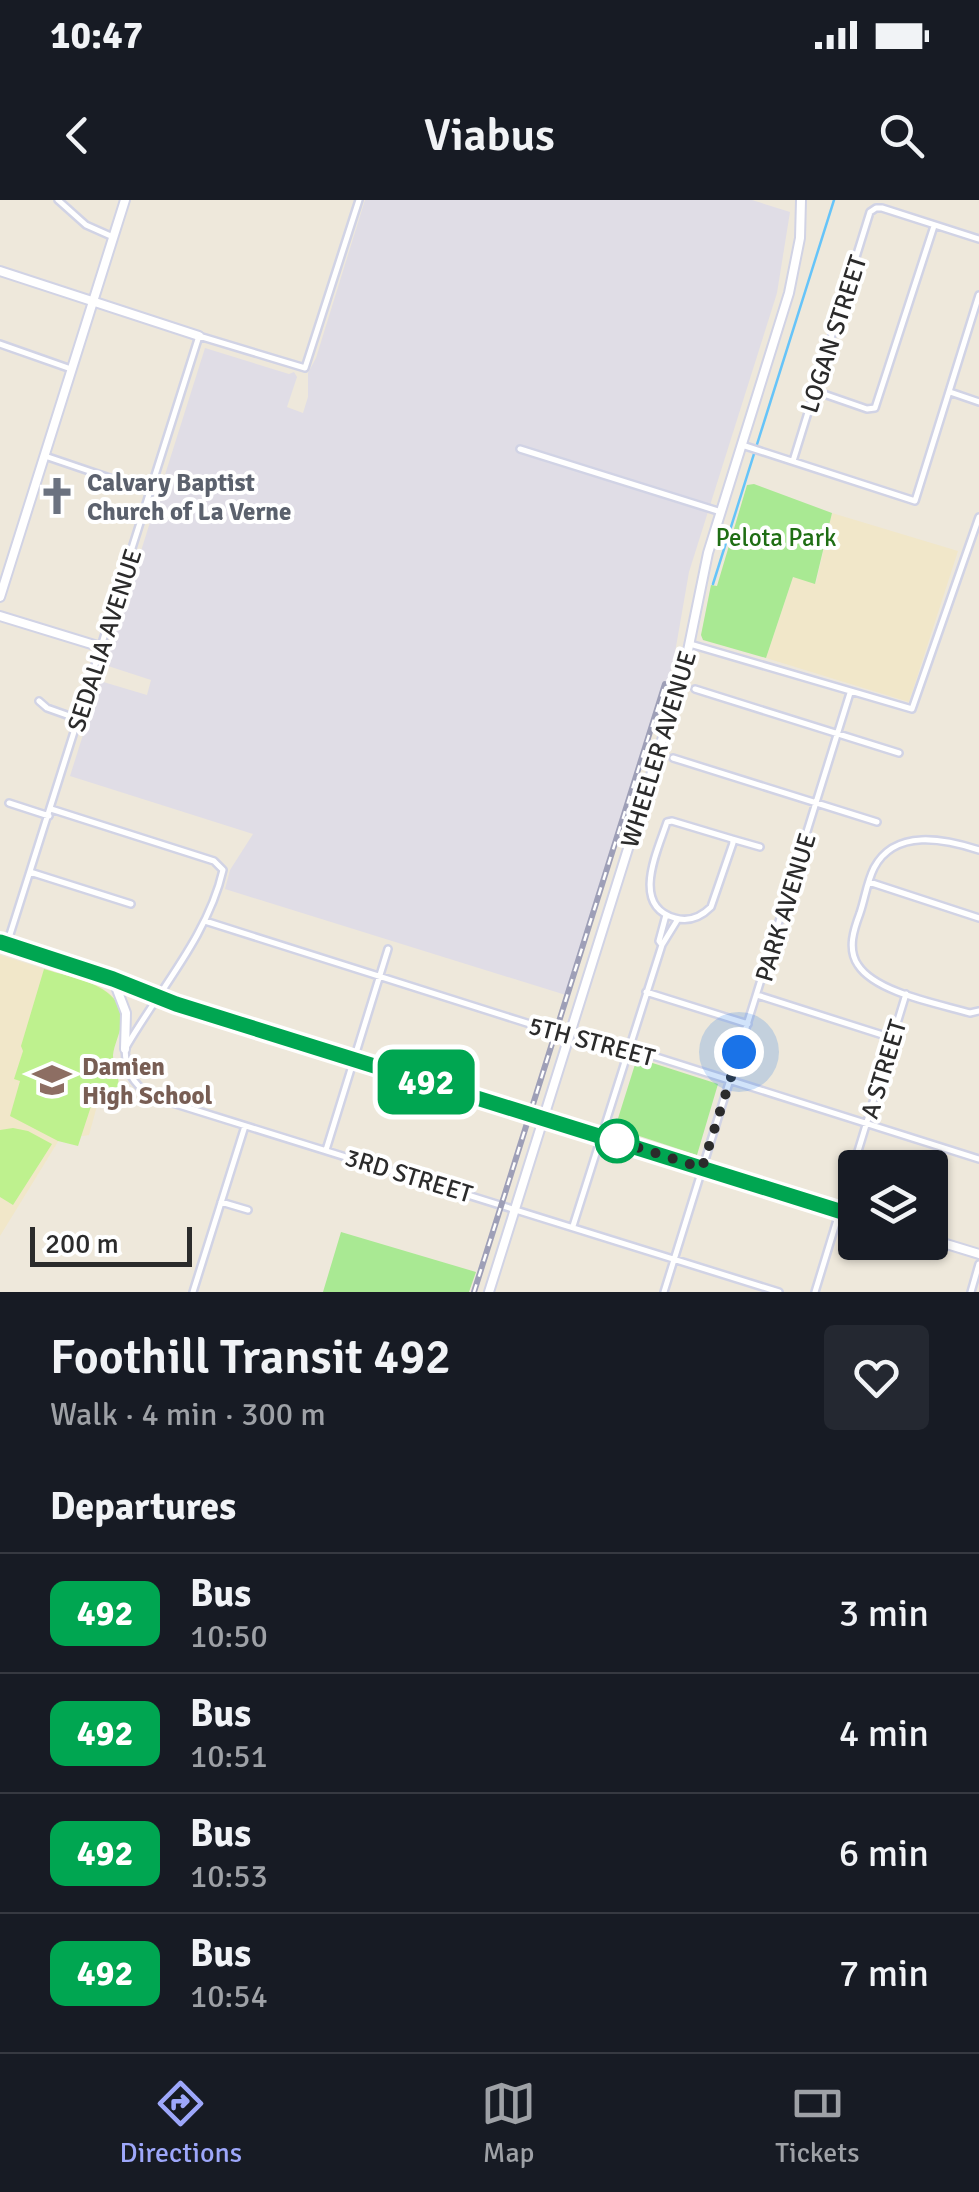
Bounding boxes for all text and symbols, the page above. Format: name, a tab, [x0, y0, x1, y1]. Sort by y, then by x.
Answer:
text: 10:47	[50, 12, 143, 59]
icon: back	[50, 108, 105, 163]
text: Viabus	[424, 108, 555, 163]
icon: search	[874, 108, 929, 163]
street label: LOGAN STREET	[793, 251, 874, 417]
place label: Calvary Baptist Church of La Verne	[87, 467, 291, 527]
church icon: Calvary Baptist Church of La Verne	[36, 475, 78, 517]
park label: Pelota Park	[716, 522, 837, 553]
street label: SEDALIA AVENUE	[60, 545, 149, 736]
street label: WHEELER AVENUE	[614, 647, 703, 851]
street label: PARK AVENUE	[748, 829, 823, 985]
street label: 5TH STREET	[525, 1010, 659, 1073]
street label: A STREET	[854, 1015, 913, 1122]
your location	[714, 1027, 764, 1077]
line badge: 492	[368, 1050, 484, 1114]
place label: Damien High School	[82, 1051, 213, 1111]
school or university icon: Damien High School	[31, 1059, 73, 1101]
text: 492	[398, 1061, 454, 1104]
unlabelled marker	[596, 1120, 638, 1162]
street label: 3RD STREET	[342, 1141, 477, 1210]
map controls	[838, 1150, 948, 1260]
button: layers	[838, 1150, 948, 1260]
scale bar	[30, 1222, 192, 1266]
text: 200 m	[45, 1227, 119, 1261]
button: heart	[824, 1325, 929, 1430]
text: Foothill Transit 492	[50, 1328, 451, 1387]
text: Walk · 4 min · 300 m	[50, 1395, 326, 1434]
text: Departures	[50, 1483, 236, 1530]
text: Bus	[190, 1570, 251, 1617]
text: 3 min	[839, 1590, 929, 1637]
text: 492	[77, 1592, 133, 1635]
text: 10:50	[190, 1617, 268, 1656]
text: Bus	[190, 1690, 251, 1737]
text: 4 min	[839, 1710, 929, 1757]
text: 492	[77, 1712, 133, 1755]
text: 10:51	[190, 1737, 268, 1776]
text: Bus	[190, 1810, 251, 1857]
text: 6 min	[839, 1830, 929, 1877]
text: 492	[77, 1832, 133, 1875]
text: 10:53	[190, 1857, 268, 1896]
text: Bus	[190, 1930, 251, 1977]
text: 7 min	[839, 1950, 929, 1997]
text: 492	[77, 1952, 133, 1995]
text: 10:54	[190, 1977, 268, 2016]
tab: Directions	[120, 2076, 242, 2170]
tab: Map	[481, 2076, 536, 2170]
tab: Tickets	[775, 2076, 859, 2170]

